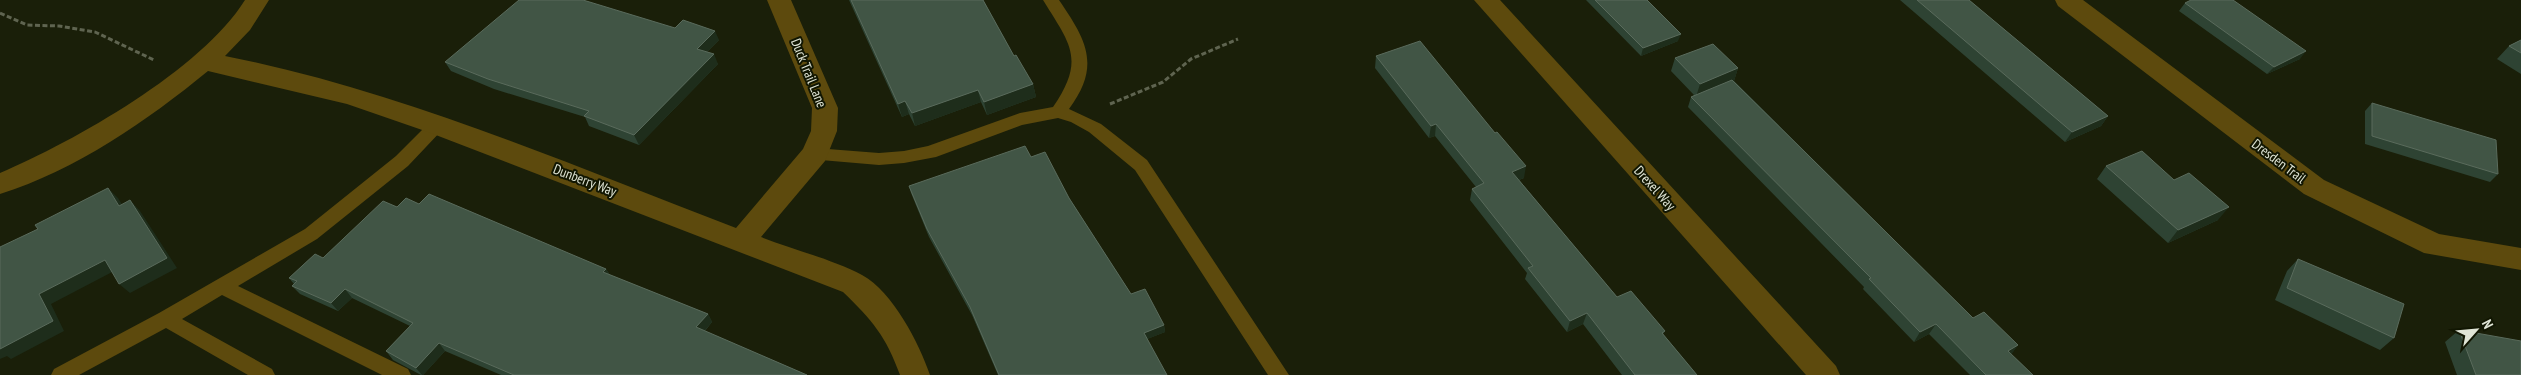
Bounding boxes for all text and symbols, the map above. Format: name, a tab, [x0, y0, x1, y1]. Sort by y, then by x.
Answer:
street label: Duck Trail Lane	[787, 36, 831, 110]
street label: Dresden Trail	[2248, 135, 2310, 188]
street label: Dunberry Way	[551, 160, 620, 201]
street label: Drexel Way	[1630, 162, 1680, 215]
north arrow	[2451, 305, 2501, 355]
text: N	[2478, 317, 2497, 332]

